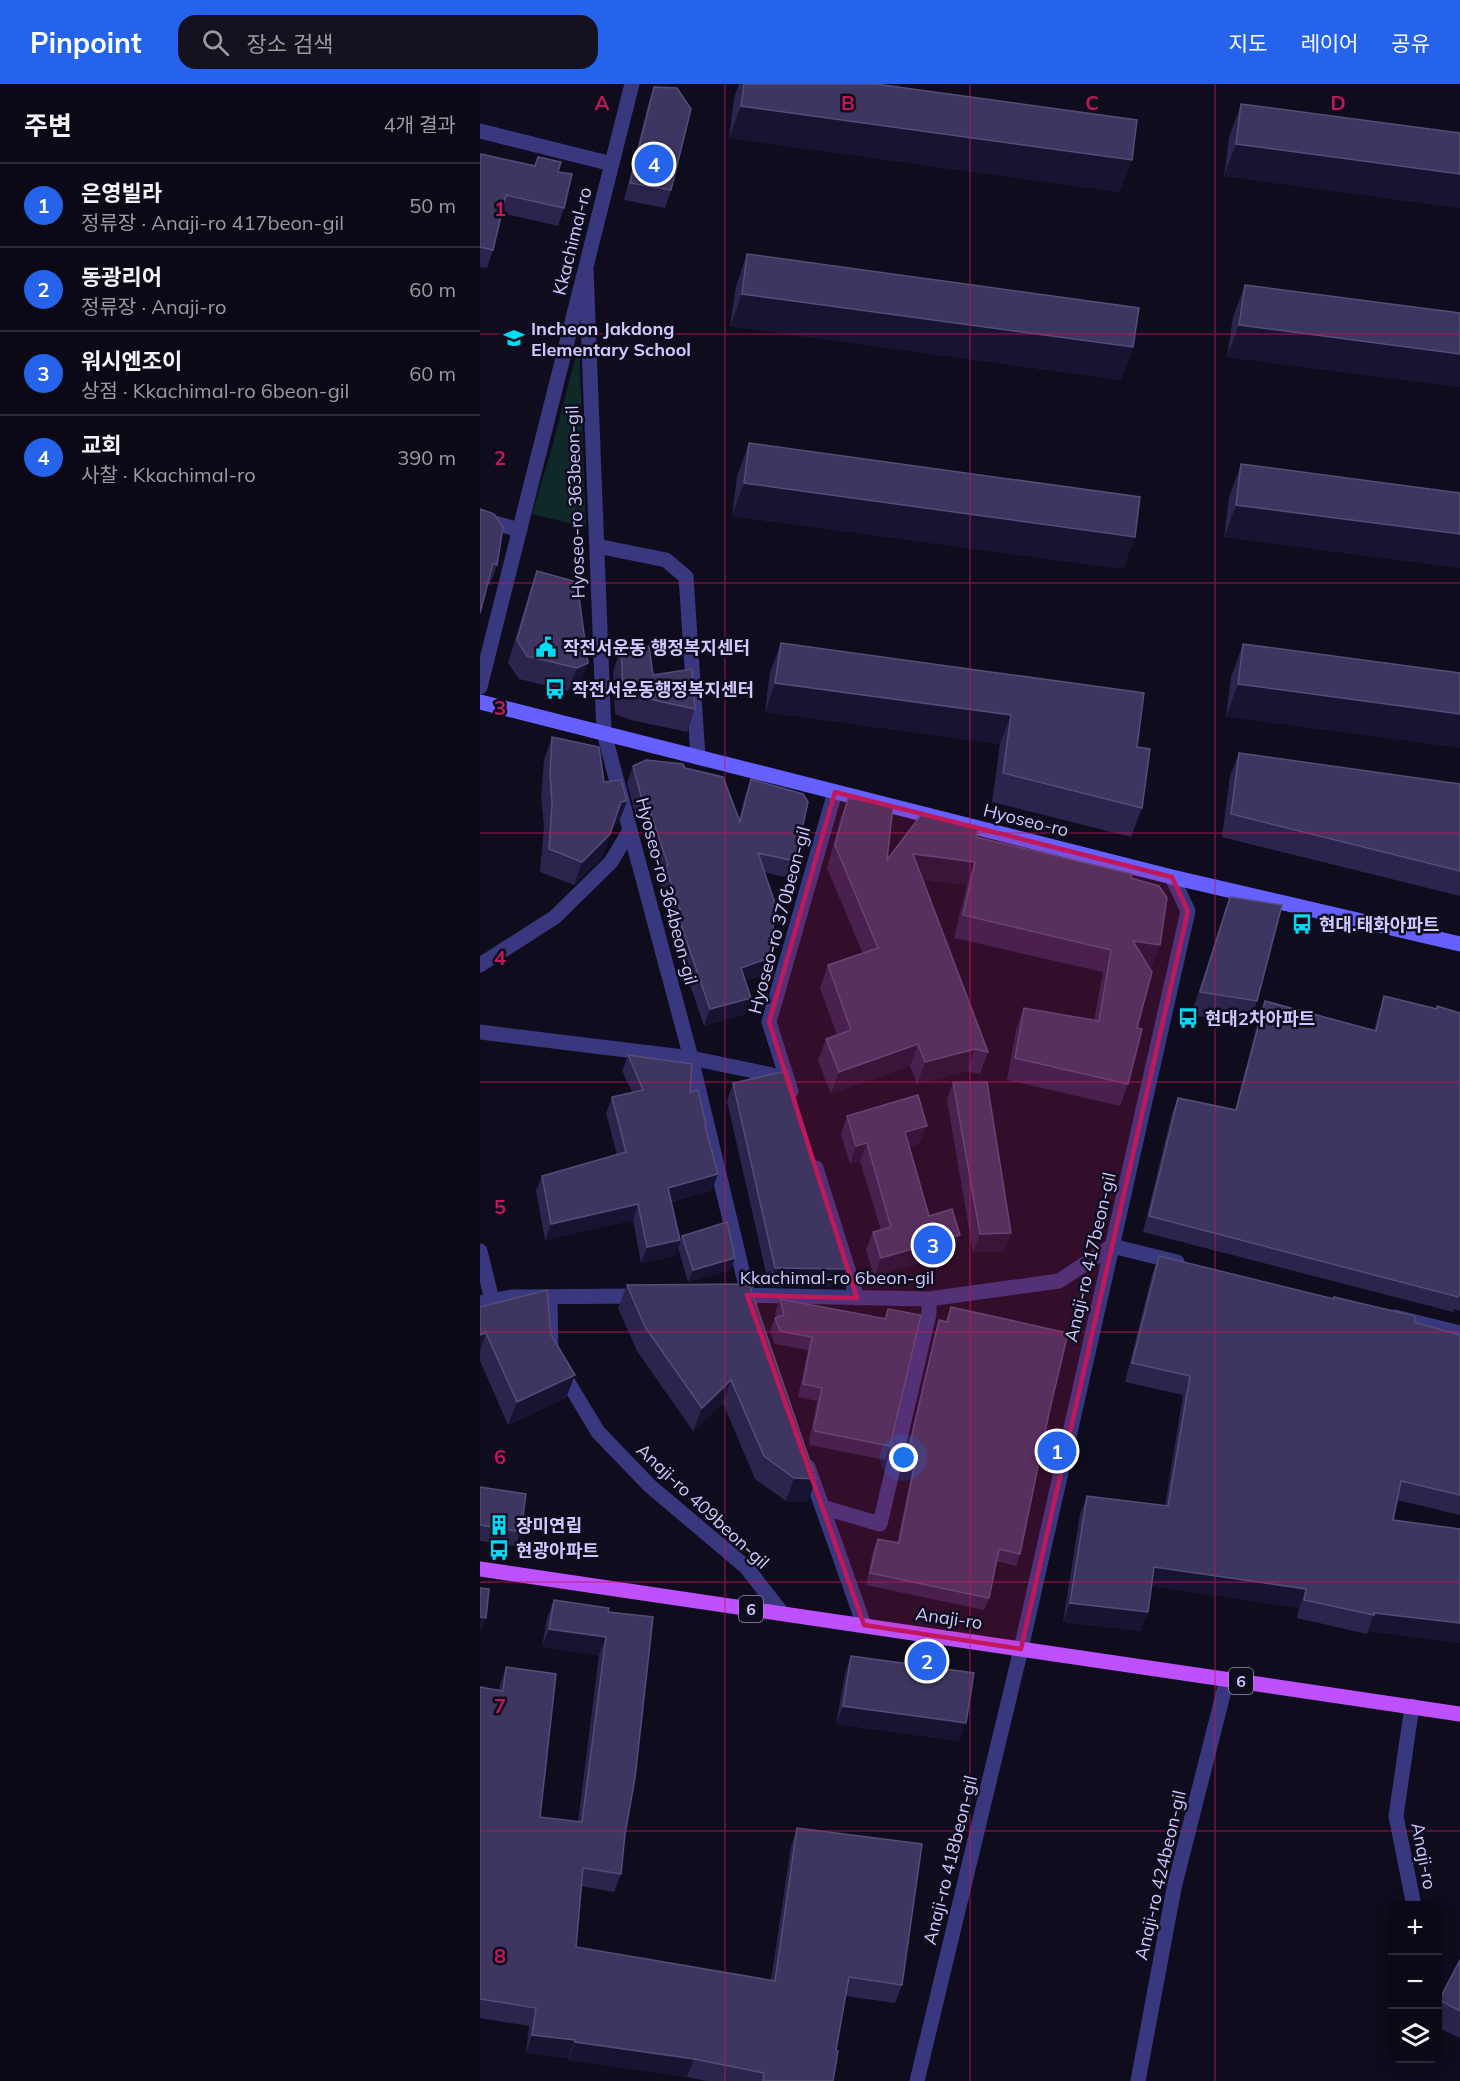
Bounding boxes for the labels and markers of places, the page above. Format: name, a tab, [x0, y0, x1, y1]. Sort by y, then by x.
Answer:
pin: 4	[634, 142, 674, 187]
place label: Incheon Jakdong Elementary School	[531, 317, 691, 361]
school or university icon: Incheon Jakdong Elementary School	[502, 326, 526, 350]
public building icon: 작전서운동 행정복지센터	[534, 635, 558, 659]
place label: 작전서운동 행정복지센터	[563, 636, 750, 659]
bus stop icon: 작전서운동행정복지센터	[543, 677, 567, 701]
place label: 작전서운동행정복지센터	[572, 678, 754, 701]
bus stop icon: 현대.태화아파트	[1290, 912, 1314, 936]
place label: 현대.태화아파트	[1319, 913, 1439, 936]
bus stop icon: 현대2차아파트	[1176, 1006, 1200, 1030]
place label: 현대2차아파트	[1205, 1007, 1315, 1030]
pin: 3	[914, 1222, 952, 1268]
pin: 1	[1038, 1428, 1076, 1474]
building icon: 장미연립	[487, 1513, 511, 1537]
place label: 장미연립	[516, 1514, 582, 1537]
bus stop icon: 현광아파트	[487, 1538, 511, 1562]
place label: 현광아파트	[516, 1539, 599, 1562]
pin: 2	[908, 1638, 946, 1684]

